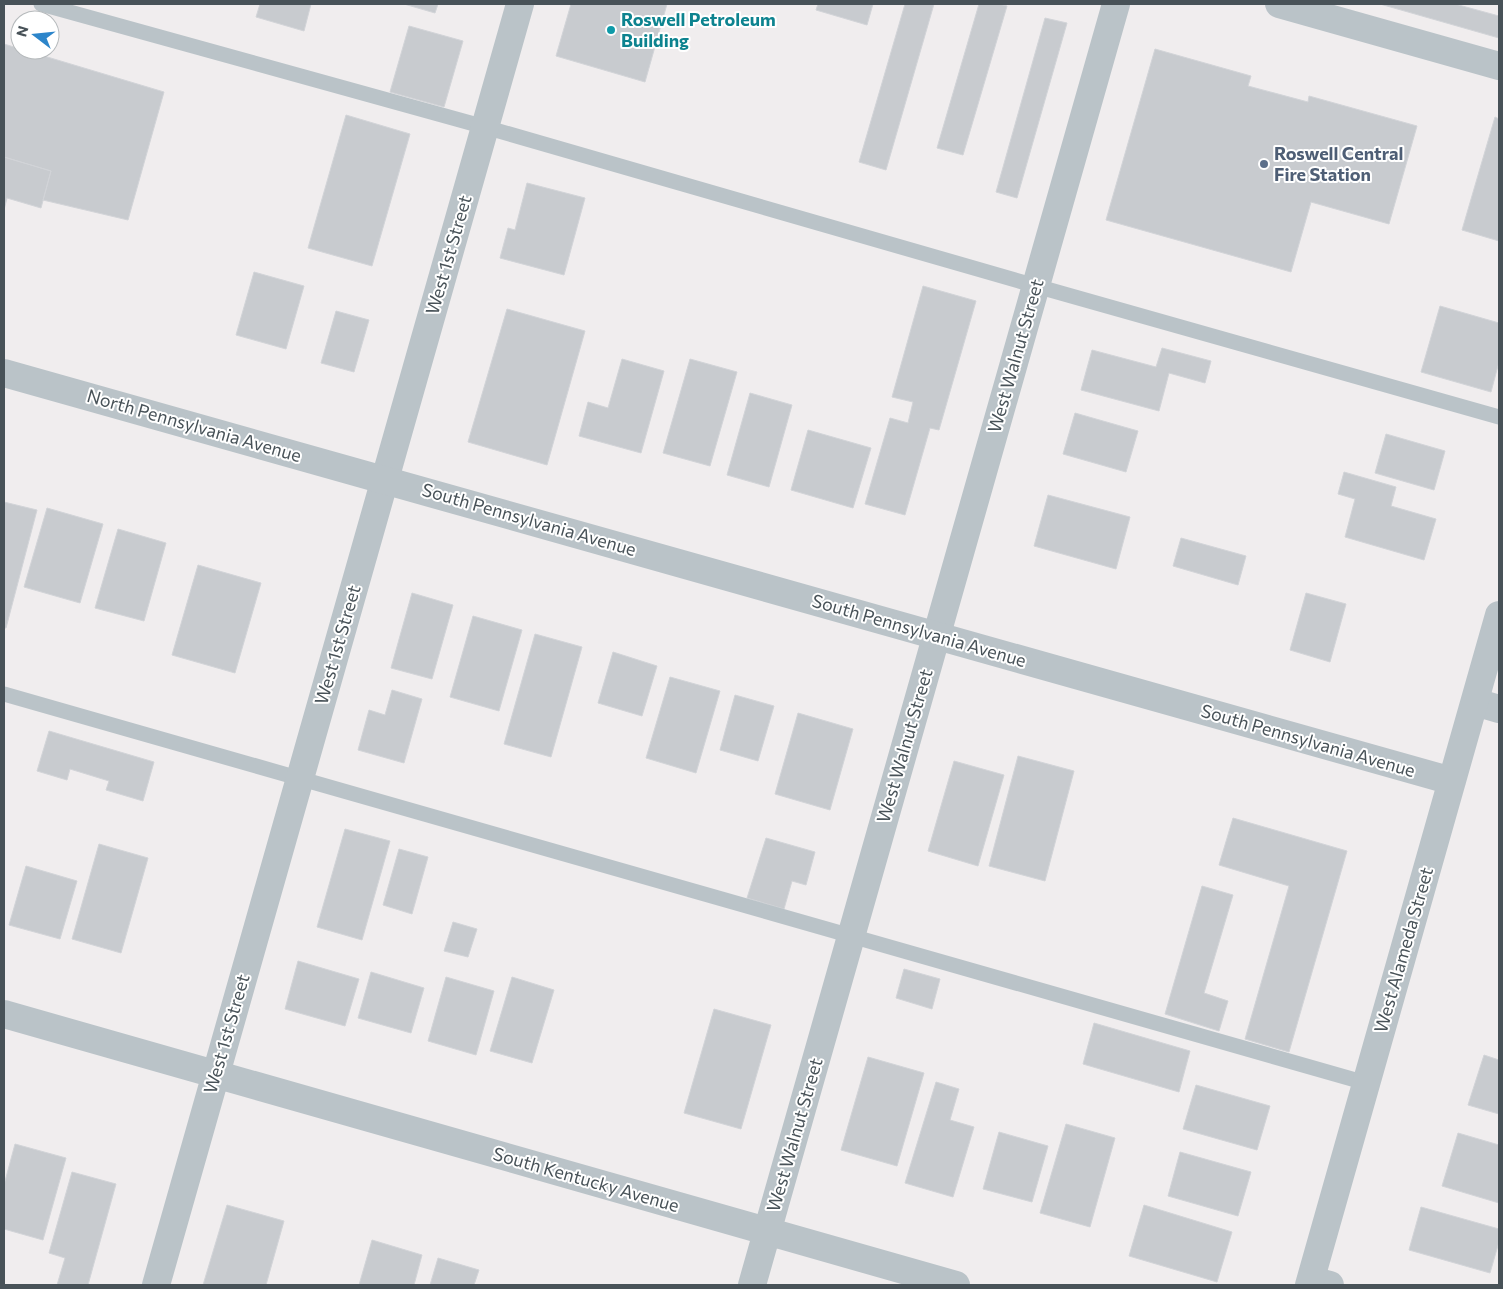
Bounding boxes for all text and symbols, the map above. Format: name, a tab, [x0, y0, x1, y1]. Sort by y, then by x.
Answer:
place label: Roswell Petroleum Building	[621, 8, 776, 51]
north arrow	[10, 10, 60, 60]
text: N	[12, 24, 32, 39]
marker: Roswell Petroleum Building	[605, 24, 617, 36]
place label: Roswell Central Fire Station	[1274, 142, 1403, 185]
marker: Roswell Central Fire Station	[1258, 158, 1270, 170]
street label: West 1st Street	[420, 193, 476, 317]
street label: West Walnut Street	[983, 276, 1048, 435]
street label: North Pennsylvania Avenue	[85, 384, 304, 466]
street label: South Pennsylvania Avenue	[420, 478, 639, 560]
street label: West 1st Street	[309, 583, 365, 707]
street label: South Pennsylvania Avenue	[810, 589, 1029, 671]
street label: West Walnut Street	[872, 666, 937, 825]
street label: South Pennsylvania Avenue	[1199, 699, 1418, 781]
street label: West Alameda Street	[1369, 864, 1437, 1035]
street label: West 1st Street	[198, 972, 254, 1096]
street label: West Walnut Street	[762, 1055, 827, 1214]
street label: South Kentucky Avenue	[491, 1142, 682, 1216]

